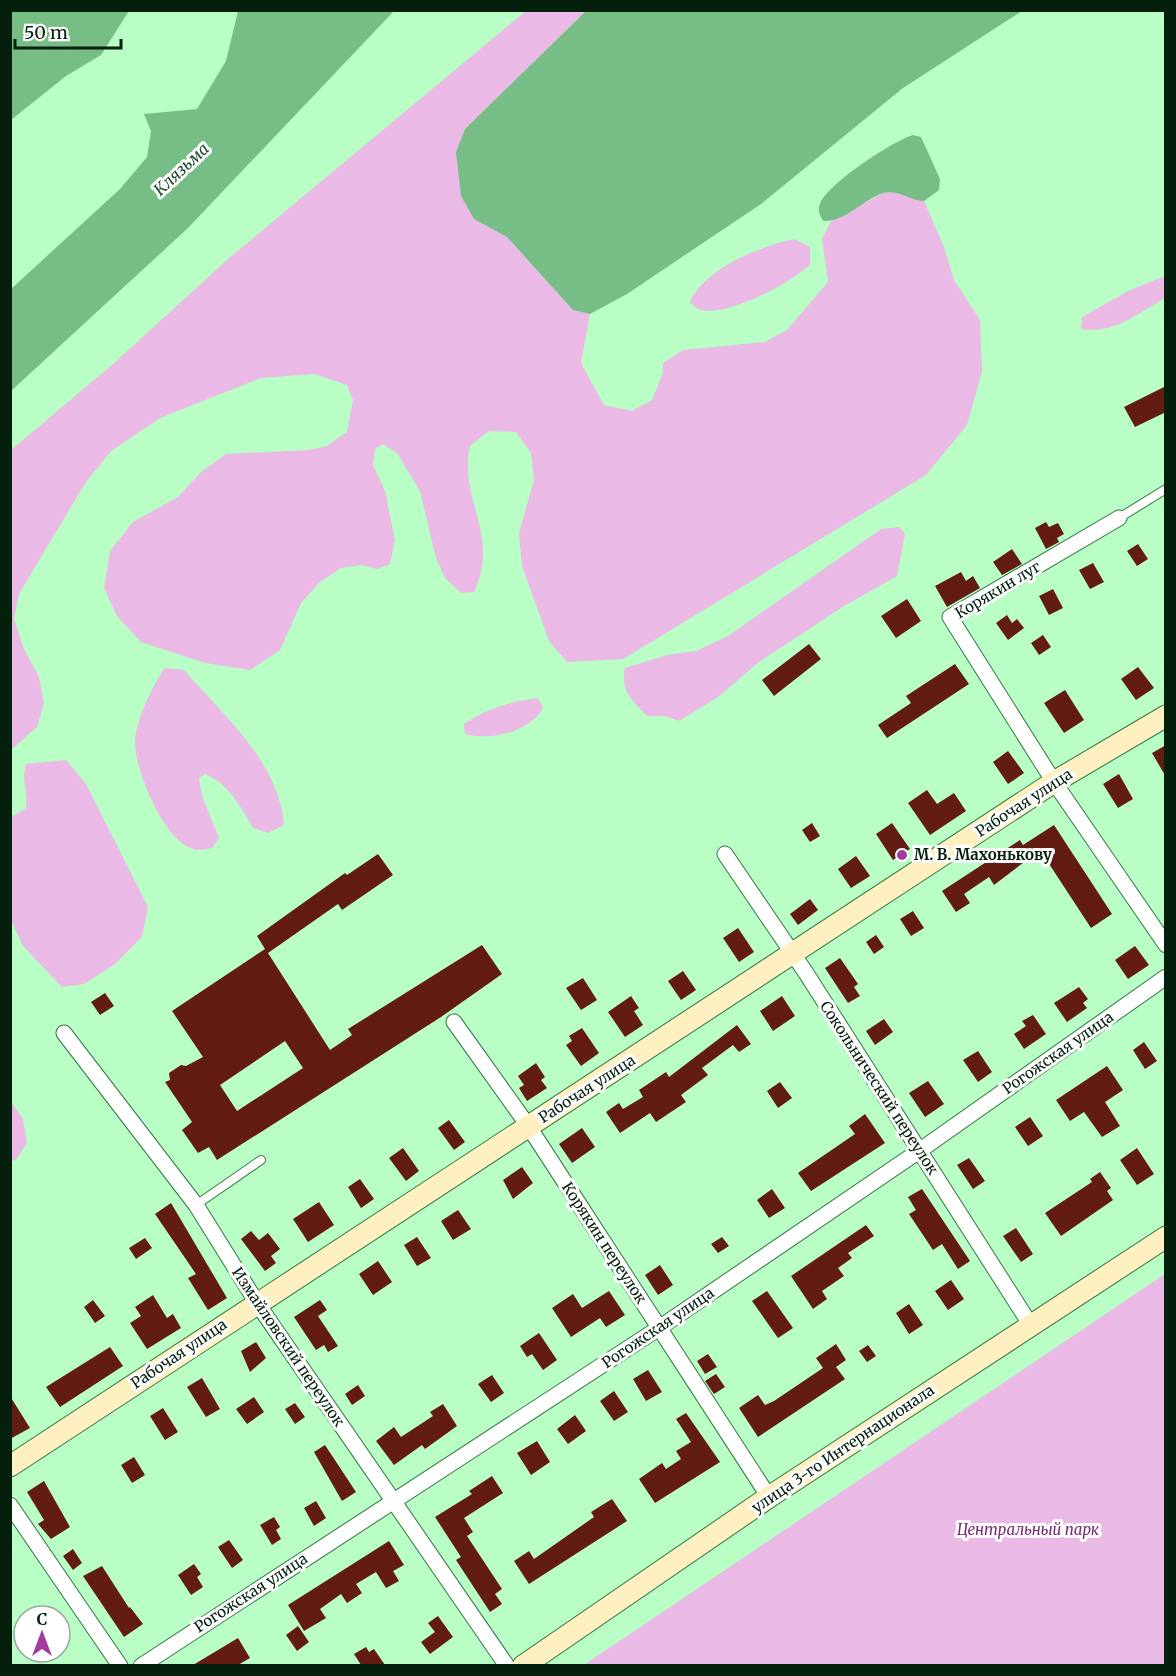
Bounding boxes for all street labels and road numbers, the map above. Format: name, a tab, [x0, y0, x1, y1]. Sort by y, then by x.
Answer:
street label: Корякин луг	[952, 556, 1044, 623]
street label: Рабочая улица	[972, 764, 1076, 841]
street label: Сокольнический переулок	[816, 997, 943, 1178]
street label: Рогожская улица	[999, 1007, 1117, 1098]
street label: Рабочая улица	[535, 1050, 639, 1127]
street label: Корякин переулок	[558, 1178, 651, 1308]
street label: Измайловский переулок	[228, 1263, 349, 1430]
street label: Рогожская улица	[598, 1283, 717, 1372]
street label: Рабочая улица	[127, 1315, 230, 1393]
street label: улица 3-го Интернационала	[748, 1380, 938, 1517]
street label: Рогожская улица	[191, 1549, 311, 1636]

